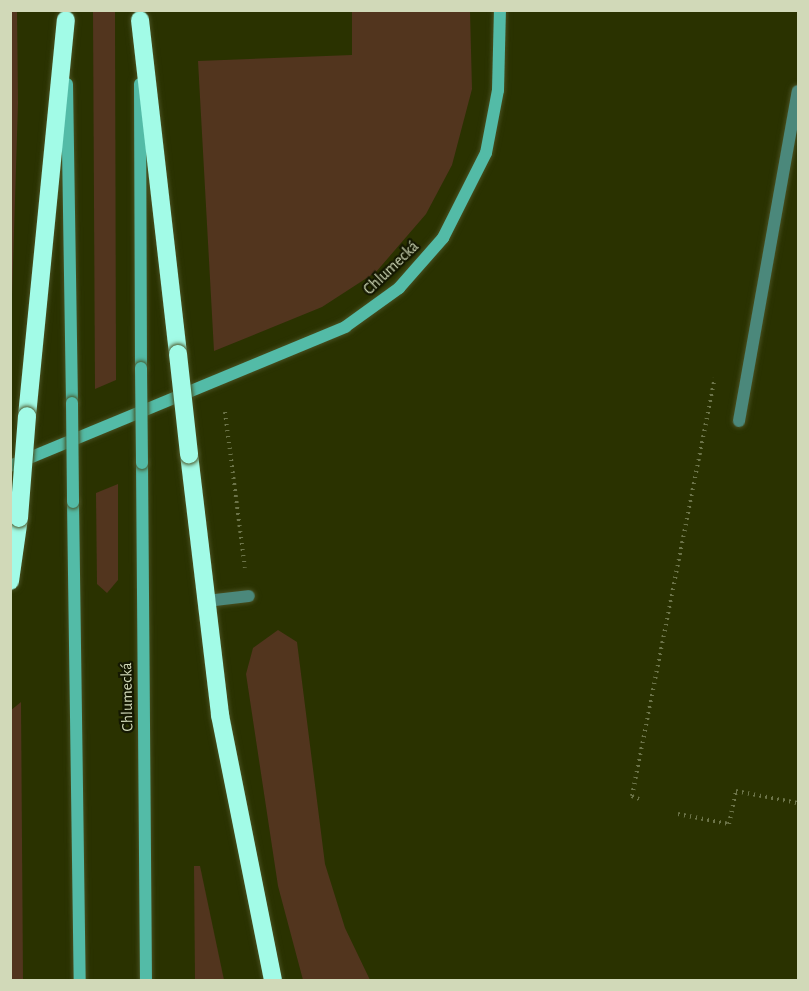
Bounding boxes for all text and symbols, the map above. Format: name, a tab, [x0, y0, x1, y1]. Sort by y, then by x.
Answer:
street label: Chlumecká	[359, 237, 423, 299]
street label: Chlumecká	[117, 662, 137, 732]

